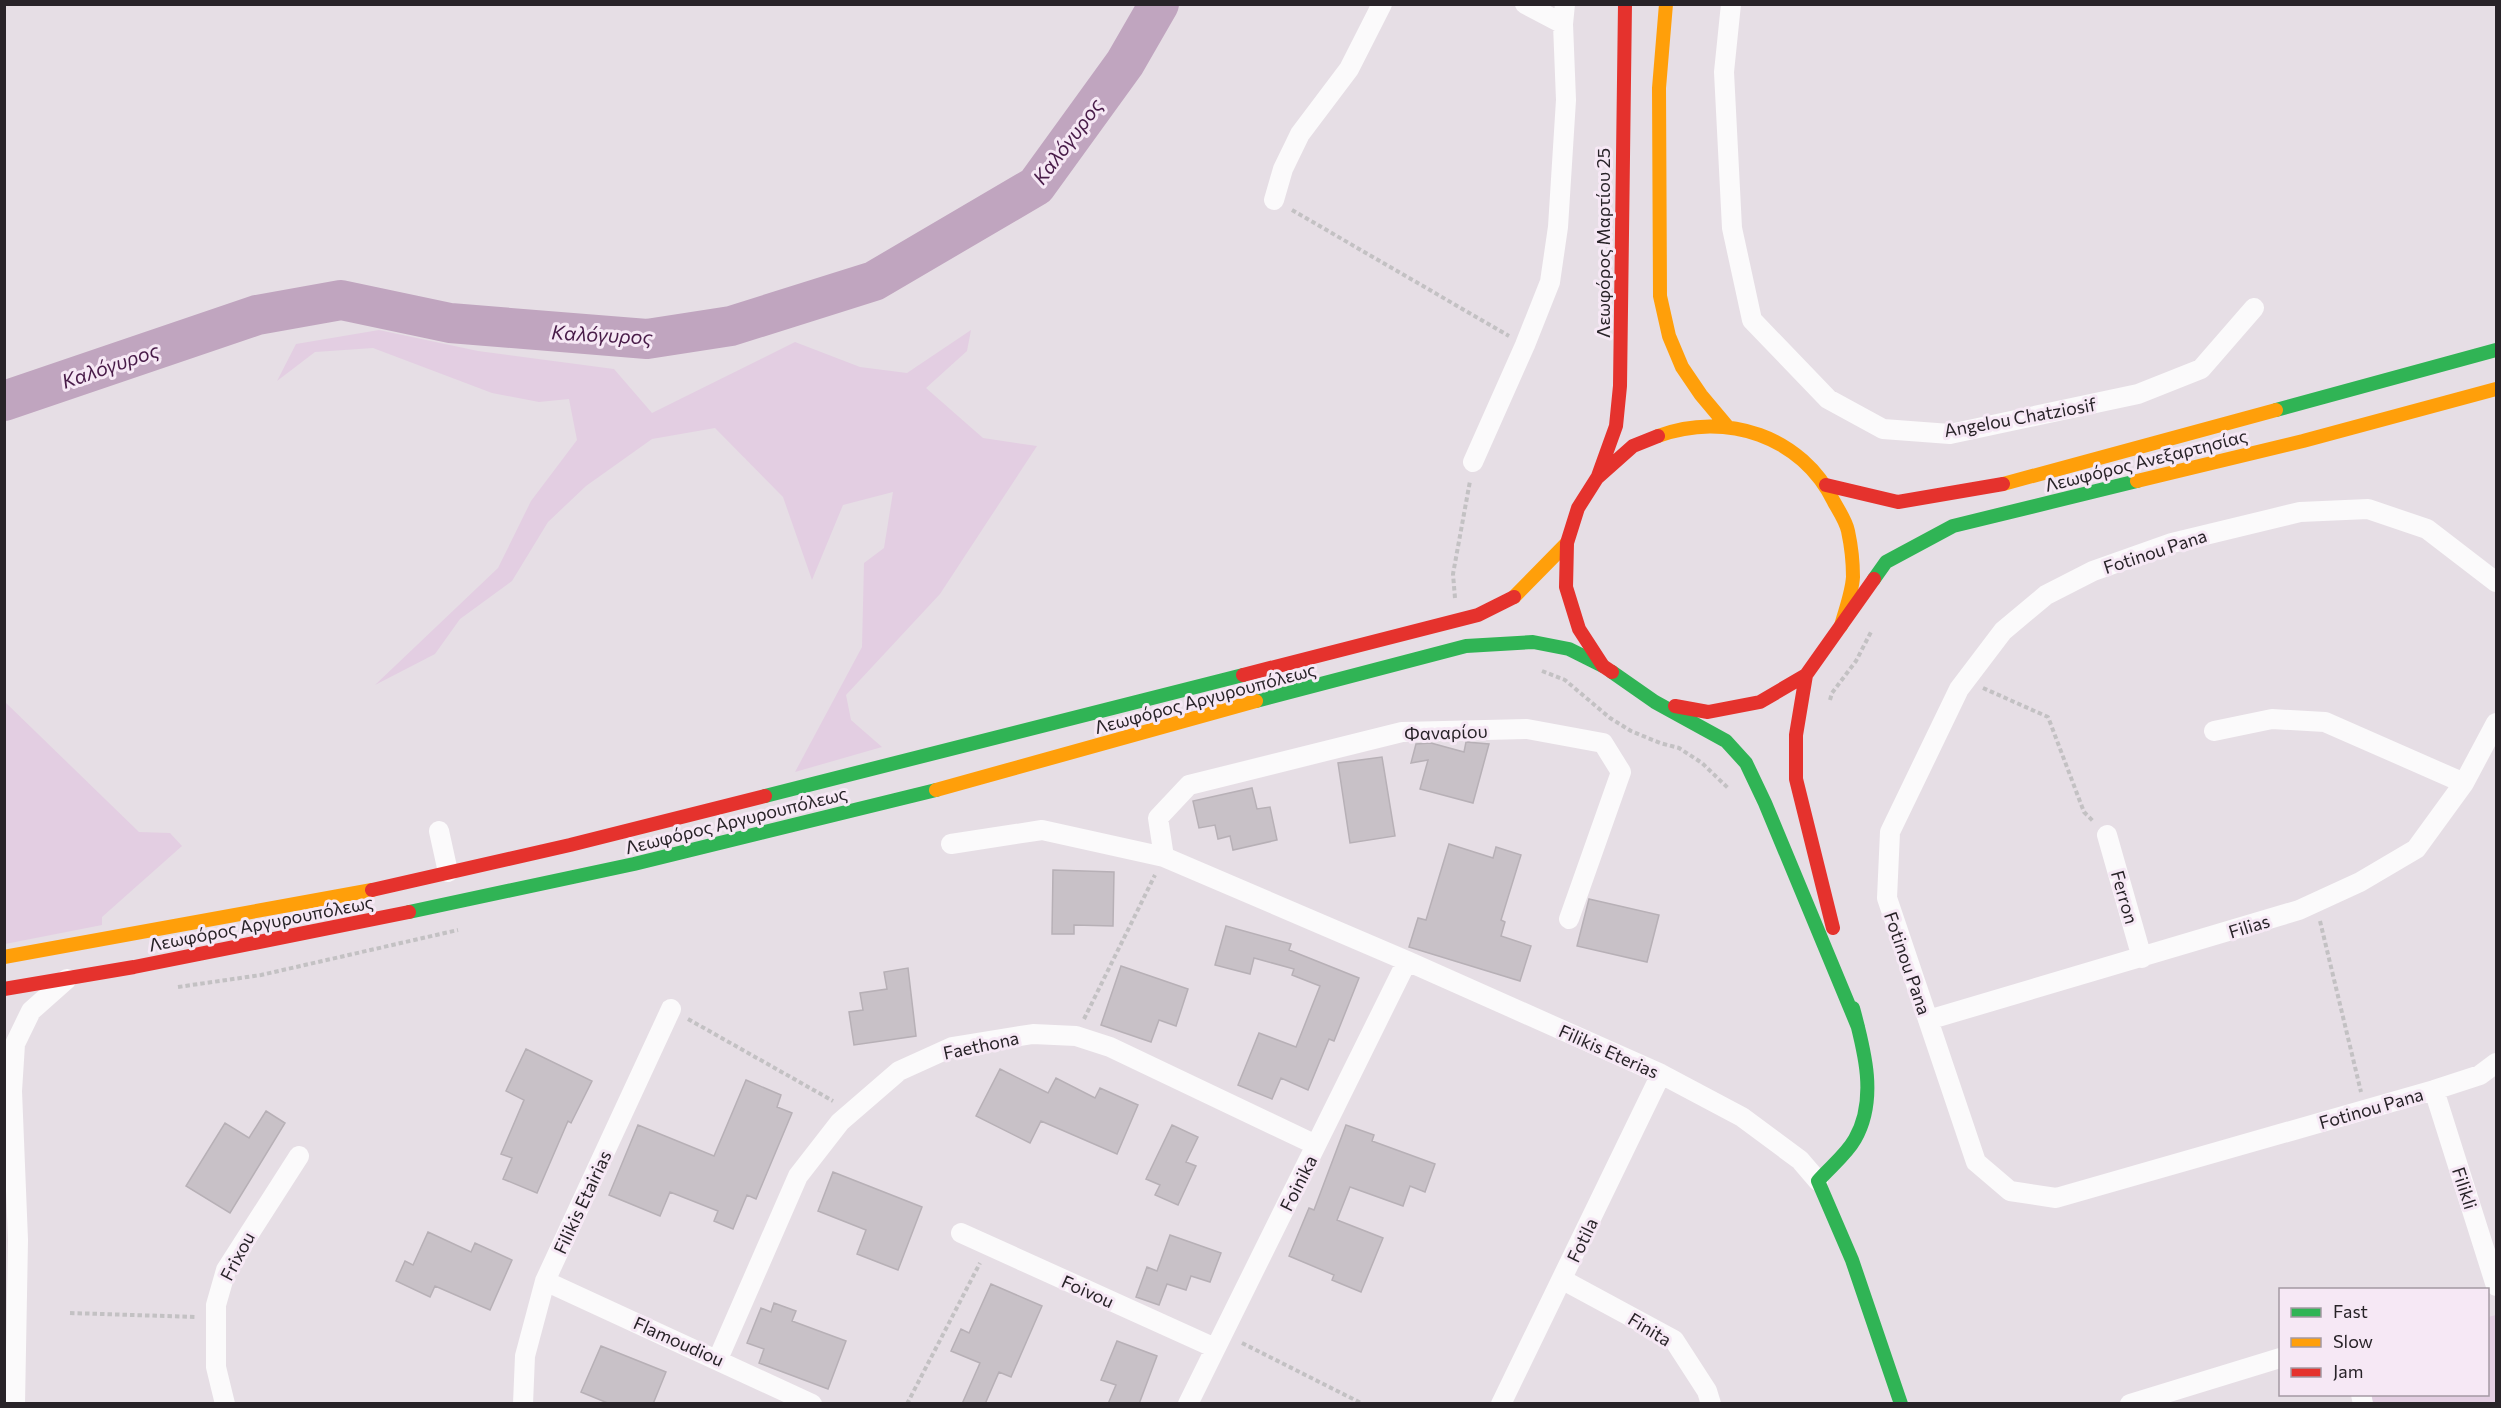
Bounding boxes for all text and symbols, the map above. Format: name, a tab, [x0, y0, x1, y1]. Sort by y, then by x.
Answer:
water label: Καλόγυρος	[1027, 93, 1107, 189]
street label: Λεωφόρος Μαρτίου 25	[1592, 148, 1614, 338]
water label: Καλόγυρος	[551, 319, 653, 349]
water label: Καλόγυρος	[58, 337, 162, 393]
street label: Angelou Chatziosif	[1942, 393, 2099, 441]
street label: Λεωφόρος Ανεξαρτησίας	[2042, 424, 2250, 496]
street label: Fotinou Pana	[2100, 524, 2210, 578]
street label: Λεωφόρος Αργυρουπόλεως	[1092, 658, 1318, 738]
street label: Φαναρίου	[1404, 720, 1488, 744]
street label: Λεωφόρος Αργυρουπόλεως	[623, 782, 849, 858]
street label: Ferron	[2107, 868, 2143, 926]
street label: Λεωφόρος Αργυρουπόλεως	[147, 890, 375, 956]
street label: Fotinou Pana	[1880, 909, 1936, 1017]
street label: Filias	[2226, 909, 2272, 943]
street label: Filikis Eterias	[1556, 1019, 1662, 1083]
street label: Faethona	[941, 1026, 1021, 1064]
street label: Fotinou Pana	[2316, 1083, 2426, 1133]
street label: Filikis Etairias	[548, 1147, 616, 1257]
street label: Foinika	[1275, 1152, 1321, 1214]
street label: Filikli	[2448, 1164, 2482, 1212]
street label: Fotila	[1562, 1214, 1602, 1266]
street label: Frixou	[215, 1228, 259, 1284]
street label: Foivou	[1058, 1270, 1118, 1312]
legend	[2279, 1288, 2489, 1396]
text: Fast	[2333, 1300, 2368, 1322]
street label: Finita	[1624, 1308, 1676, 1350]
street label: Flamoudiou	[630, 1311, 728, 1371]
text: Slow	[2333, 1330, 2373, 1352]
text: Jam	[2333, 1360, 2363, 1382]

